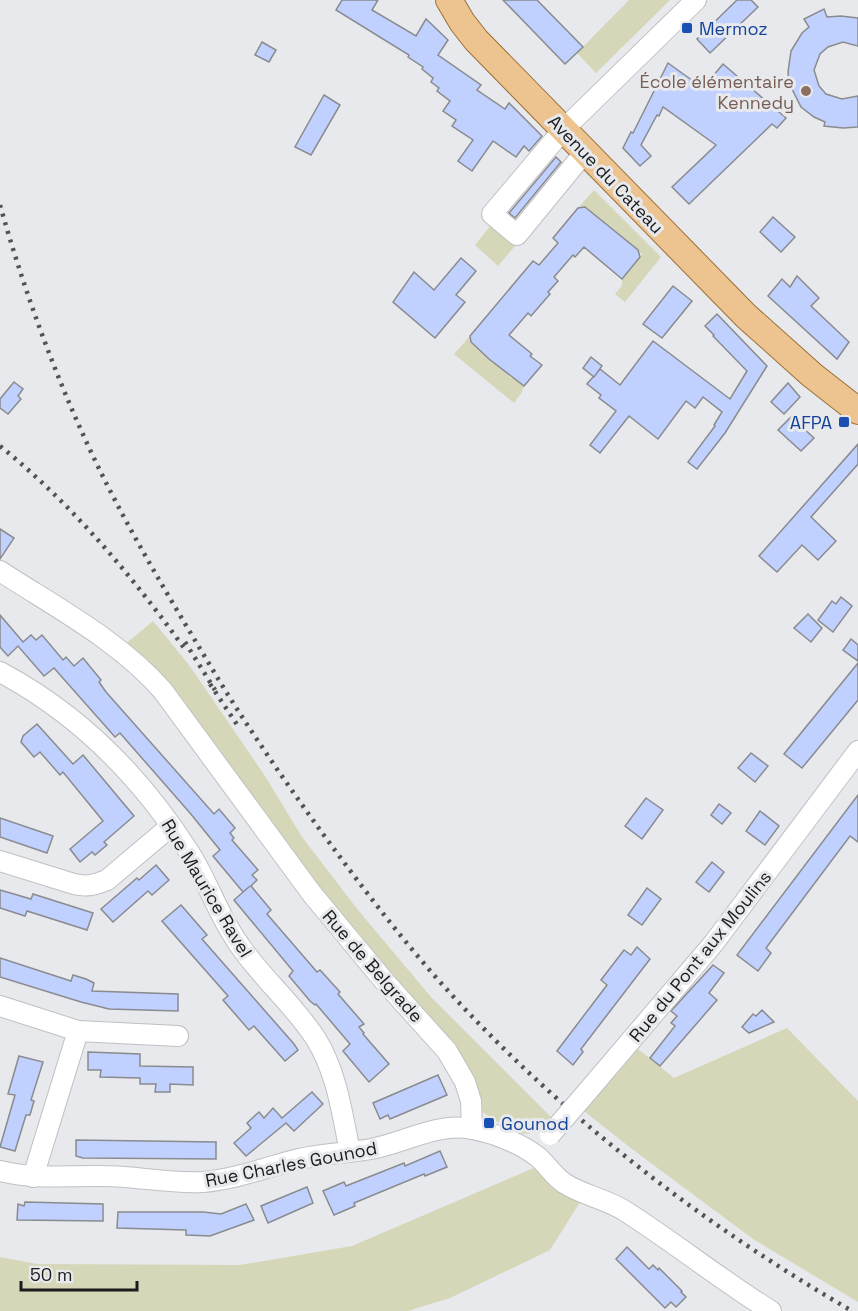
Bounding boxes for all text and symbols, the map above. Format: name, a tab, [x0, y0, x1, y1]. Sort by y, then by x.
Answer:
place label: Mermoz	[699, 17, 768, 40]
marker: Mermoz	[680, 21, 694, 35]
place label: École élémentaire Kennedy	[640, 70, 794, 114]
marker: École élémentaire Kennedy	[799, 84, 813, 98]
street label: Avenue du Cateau	[543, 110, 669, 238]
place label: AFPA	[790, 411, 832, 434]
marker: AFPA	[837, 415, 851, 429]
street label: Rue Maurice Ravel	[157, 815, 257, 961]
street label: Rue du Pont aux Moulins	[624, 866, 776, 1046]
street label: Rue de Belgrade	[318, 905, 428, 1027]
place label: Gounod	[501, 1112, 569, 1135]
marker: Gounod	[482, 1116, 496, 1130]
street label: Rue Charles Gounod	[203, 1136, 379, 1192]
scale bar	[21, 1254, 136, 1292]
text: 50 m	[30, 1263, 72, 1286]

